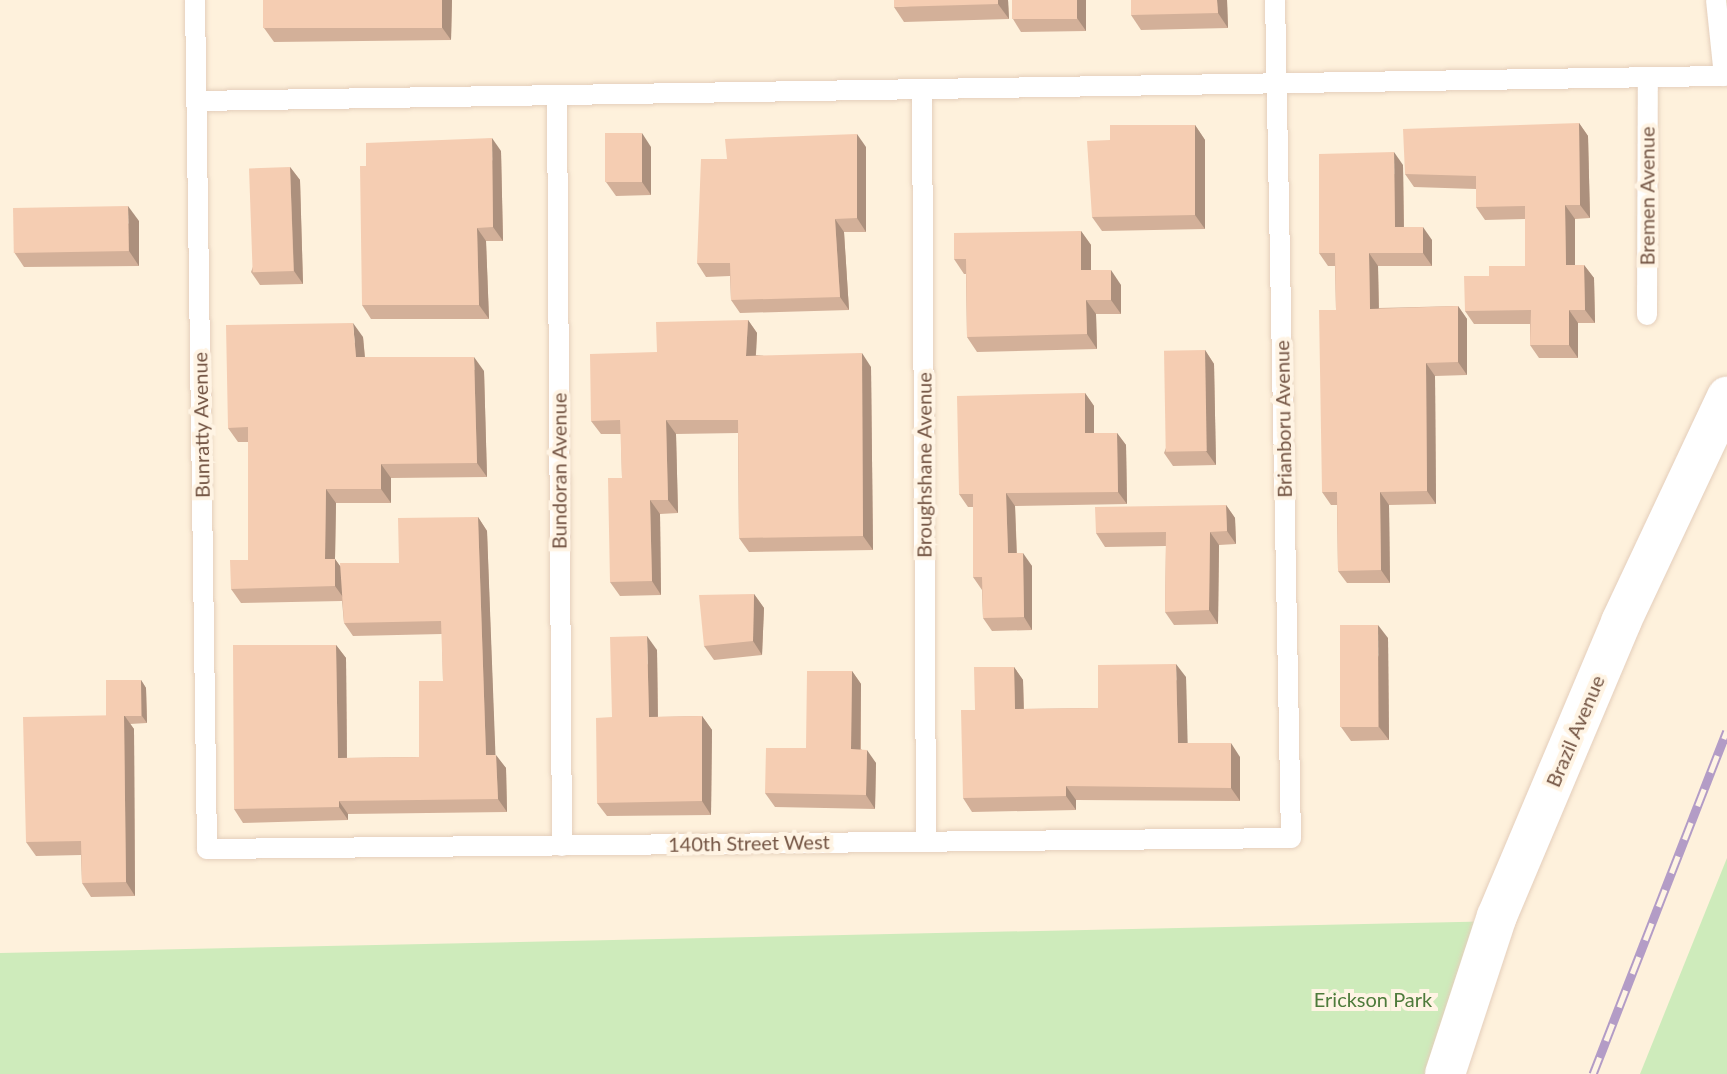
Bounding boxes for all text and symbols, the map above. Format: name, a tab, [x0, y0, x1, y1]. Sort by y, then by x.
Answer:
street label: Bremen Avenue	[1635, 126, 1659, 266]
street label: Brianboru Avenue	[1270, 340, 1296, 498]
street label: Bunratty Avenue	[188, 351, 214, 499]
street label: Broughshane Avenue	[912, 372, 936, 558]
street label: Bundoran Avenue	[547, 392, 571, 550]
street label: Brazil Avenue	[1541, 671, 1609, 791]
street label: 140th Street West	[668, 830, 830, 856]
park label: Erickson Park	[1314, 987, 1432, 1011]

